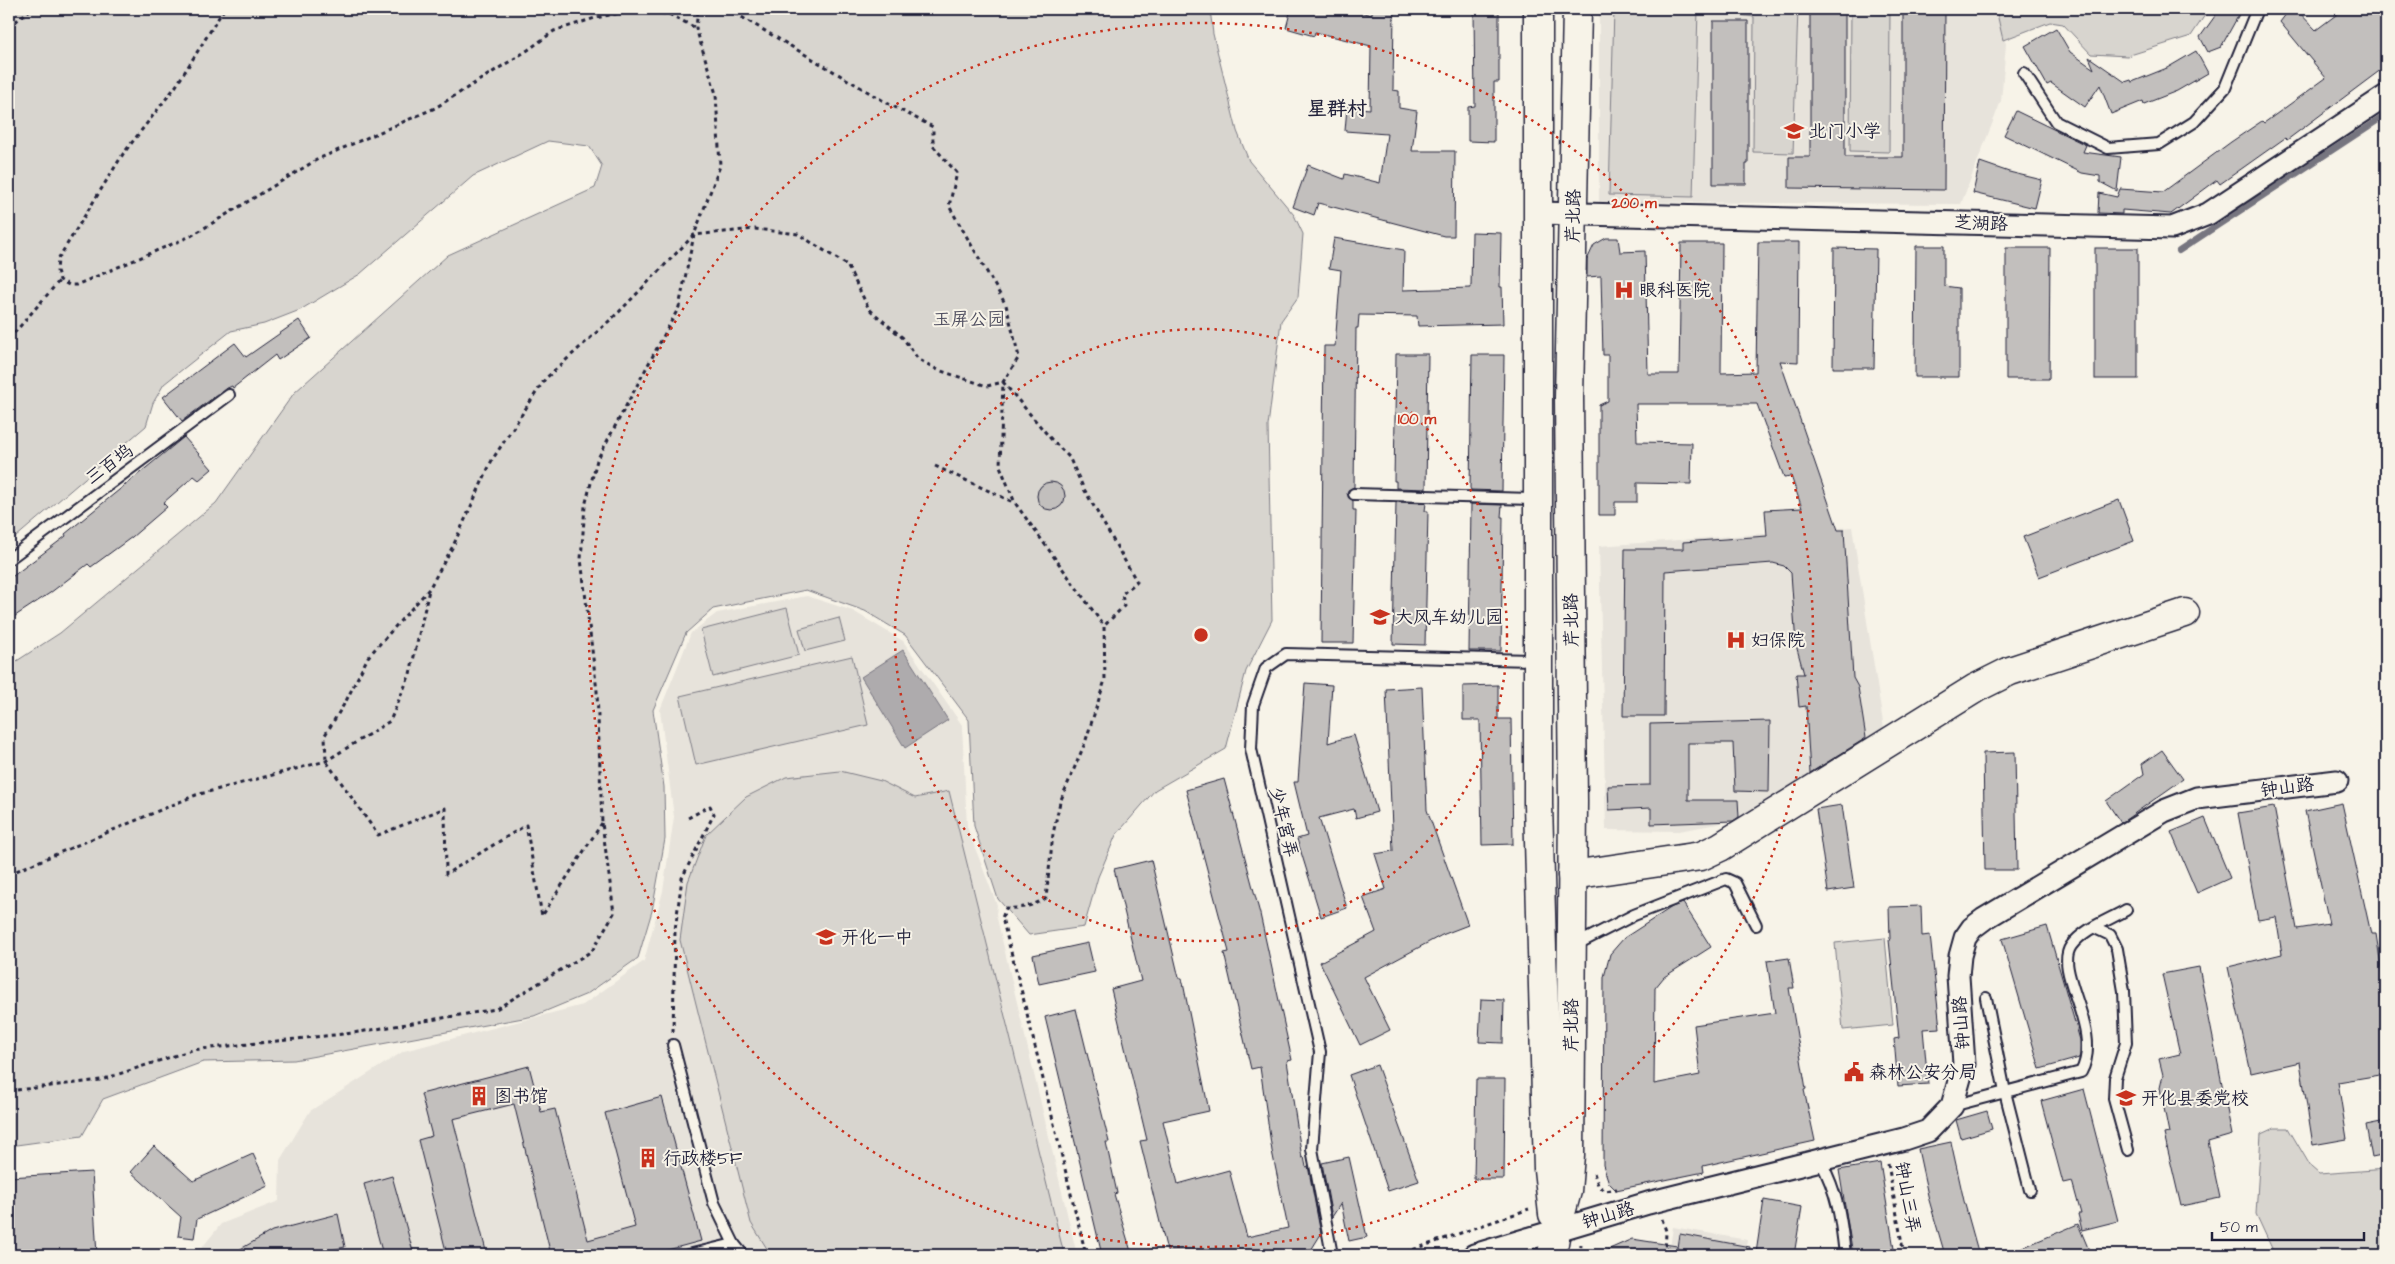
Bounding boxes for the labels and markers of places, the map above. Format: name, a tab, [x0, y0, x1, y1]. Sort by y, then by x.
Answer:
place label: 北门小学	[1809, 119, 1881, 144]
school or university icon: 北门小学	[1783, 120, 1805, 142]
place label: 眼科医院	[1639, 278, 1711, 303]
hospital icon: 眼科医院	[1613, 279, 1635, 301]
place label: 大风车幼儿园	[1395, 605, 1503, 630]
school or university icon: 大风车幼儿园	[1369, 606, 1391, 628]
centre of rings	[1192, 626, 1210, 644]
place label: 妇保院	[1751, 628, 1805, 653]
hospital icon: 妇保院	[1725, 629, 1747, 651]
place label: 开化一中	[841, 925, 913, 950]
school or university icon: 开化一中	[815, 926, 837, 948]
place label: 森林公安分局	[1869, 1060, 1977, 1085]
public building icon: 森林公安分局	[1843, 1061, 1865, 1083]
place label: 图书馆	[494, 1084, 548, 1109]
building icon: 图书馆	[468, 1085, 490, 1107]
place label: 开化县委党校	[2141, 1086, 2249, 1111]
school or university icon: 开化县委党校	[2115, 1087, 2137, 1109]
place label: 行政楼5F	[663, 1146, 743, 1171]
building icon: 行政楼5F	[637, 1147, 659, 1169]

